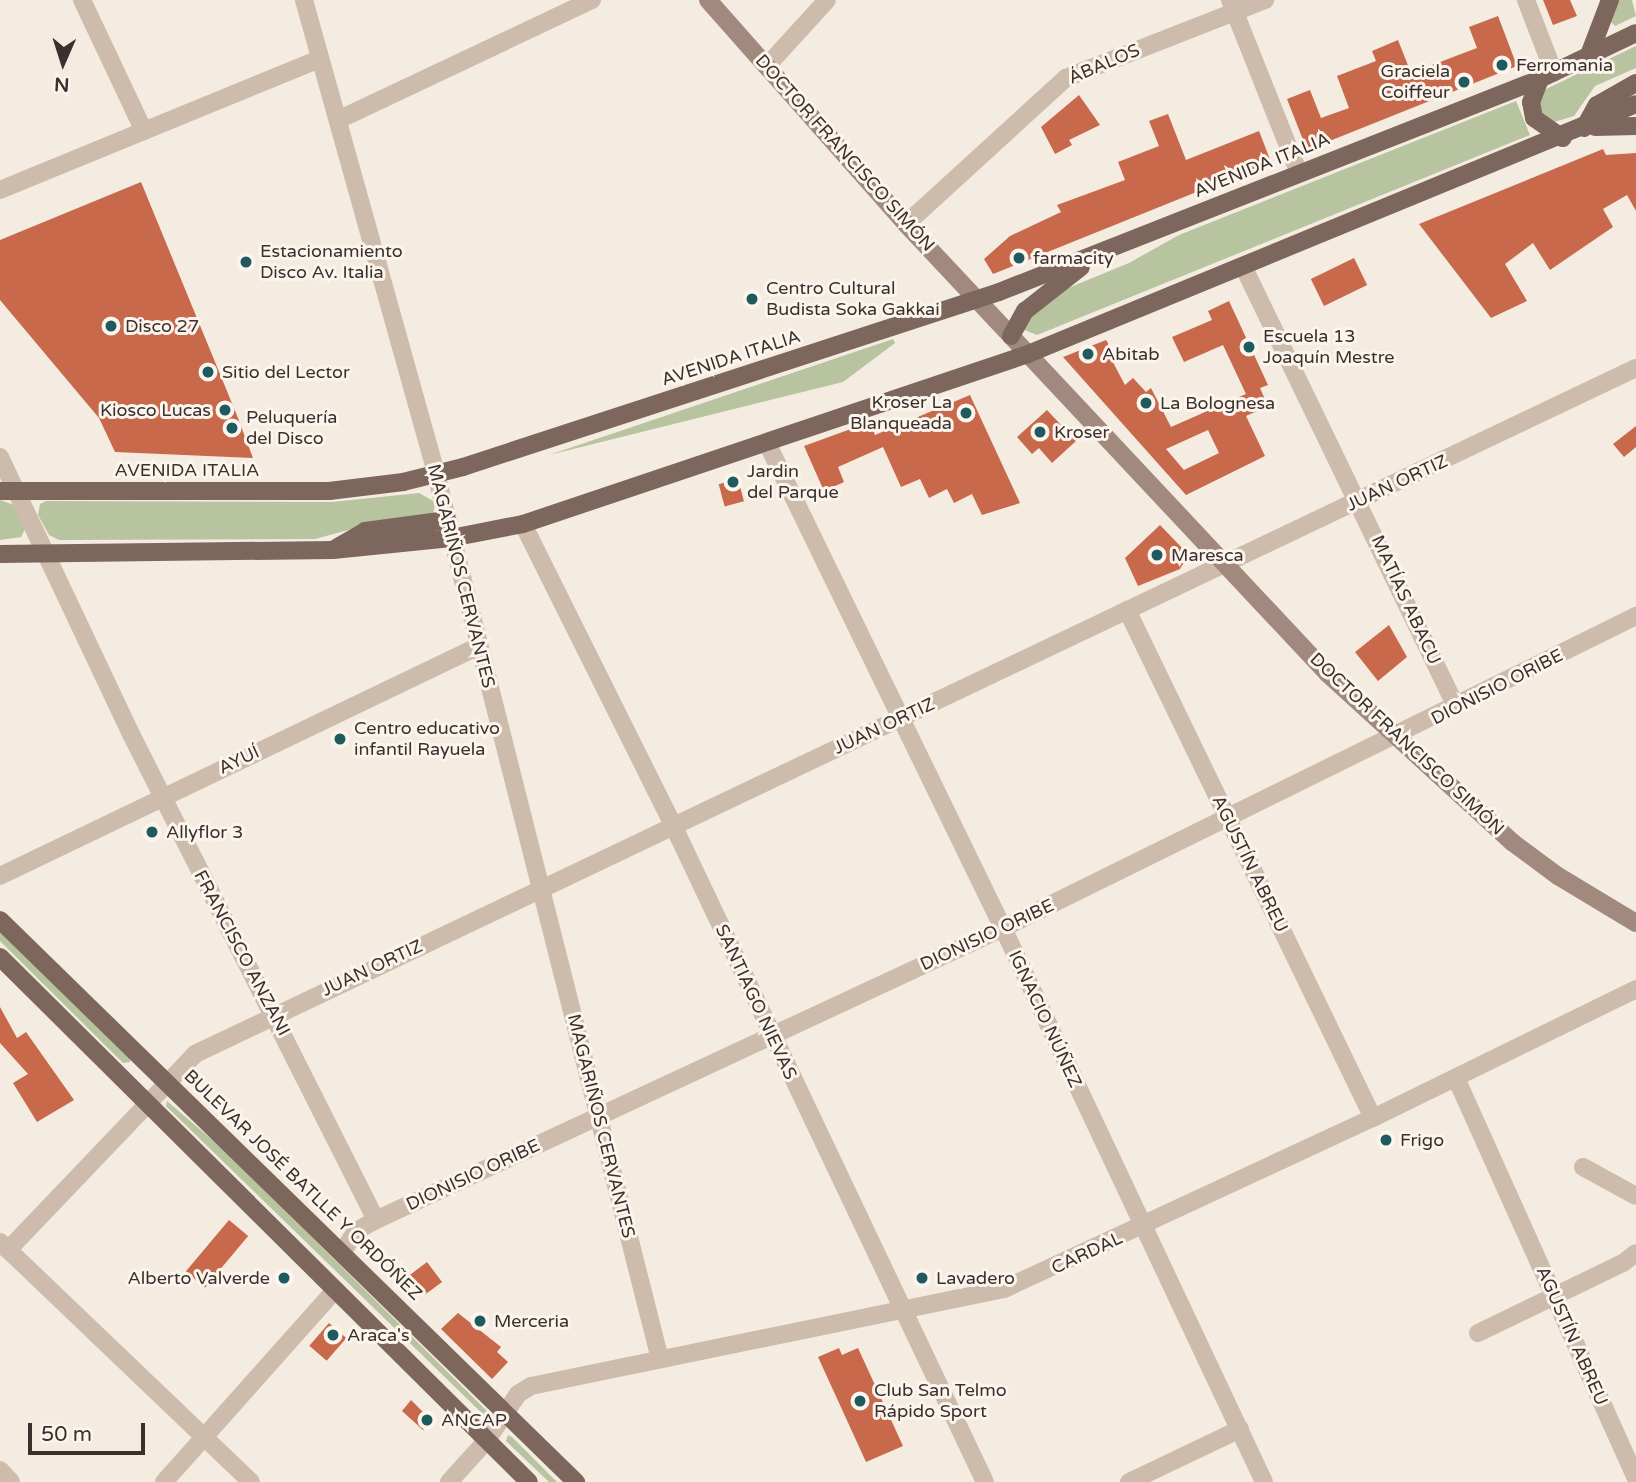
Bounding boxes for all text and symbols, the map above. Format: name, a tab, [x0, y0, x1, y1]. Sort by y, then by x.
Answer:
north arrow	[28, 28, 98, 98]
street label: ÁBALOS	[1065, 39, 1143, 89]
street label: DOCTOR FRANCISCO SIMÓN	[751, 50, 939, 256]
place label: Ferromania	[1516, 54, 1613, 76]
marker: Ferromania	[1494, 57, 1510, 73]
place label: Graciela Coiffeur	[1381, 61, 1450, 104]
text: N	[54, 73, 70, 95]
marker: Graciela Coiffeur	[1456, 74, 1472, 90]
street label: AVENIDA ITALIA	[1191, 128, 1333, 202]
place label: Estacionamiento Disco Av. Italia	[260, 241, 403, 284]
place label: farmacity	[1033, 247, 1114, 269]
marker: farmacity	[1011, 250, 1027, 266]
marker: Estacionamiento Disco Av. Italia	[238, 254, 254, 270]
place label: Centro Cultural Budista Soka Gakkai	[766, 278, 940, 320]
marker: Centro Cultural Budista Soka Gakkai	[744, 291, 760, 307]
place label: Disco 27	[125, 315, 199, 337]
marker: Disco 27	[103, 318, 119, 334]
street label: AVENIDA ITALIA	[659, 325, 803, 391]
place label: Escuela 13 Joaquín Mestre	[1263, 326, 1394, 368]
marker: Escuela 13 Joaquín Mestre	[1241, 339, 1257, 355]
place label: Abitab	[1102, 343, 1160, 365]
marker: Abitab	[1080, 346, 1096, 362]
place label: Sitio del Lector	[222, 361, 350, 383]
marker: Sitio del Lector	[200, 364, 216, 380]
place label: Kroser La Blanqueada	[850, 392, 952, 434]
place label: La Bolognesa	[1160, 392, 1275, 414]
marker: La Bolognesa	[1138, 395, 1154, 411]
place label: Kiosco Lucas	[100, 399, 211, 421]
marker: Kiosco Lucas	[217, 402, 233, 418]
marker: Kroser La Blanqueada	[958, 405, 974, 421]
place label: Peluquería del Disco	[246, 407, 337, 450]
marker: Peluquería del Disco	[224, 420, 240, 436]
place label: Kroser	[1054, 421, 1109, 443]
marker: Kroser	[1032, 424, 1048, 440]
street label: JUAN ORTIZ	[1343, 450, 1451, 516]
street label: AVENIDA ITALIA	[115, 459, 259, 481]
place label: Jardin del Parque	[747, 461, 839, 504]
street label: MAGARIÑOS CERVANTES	[423, 462, 499, 690]
marker: Jardin del Parque	[725, 474, 741, 490]
street label: MATÍAS ABACU	[1367, 532, 1445, 668]
place label: Maresca	[1171, 544, 1244, 566]
marker: Maresca	[1149, 547, 1165, 563]
street label: DIONISIO ORIBE	[1428, 644, 1566, 730]
street label: DOCTOR FRANCISCO SIMÓN	[1305, 648, 1509, 840]
street label: JUAN ORTIZ	[830, 693, 938, 759]
place label: Centro educativo infantil Rayuela	[354, 718, 500, 760]
marker: Centro educativo infantil Rayuela	[332, 731, 348, 747]
street label: AYUÍ	[215, 741, 263, 779]
street label: AGUSTÍN ABREU	[1207, 792, 1293, 936]
place label: Allyflor 3	[166, 821, 243, 843]
marker: Allyflor 3	[144, 824, 160, 840]
street label: FRANCISCO ANZANI	[189, 867, 295, 1039]
street label: DIONISIO ORIBE	[917, 895, 1057, 975]
street label: SANTIAGO NIEVAS	[711, 921, 801, 1083]
street label: JUAN ORTIZ	[318, 935, 426, 1001]
street label: IGNACIO NÚÑEZ	[1004, 947, 1086, 1091]
street label: MAGARIÑOS CERVANTES	[563, 1012, 639, 1240]
street label: BULEVAR JOSÉ BATLLE Y ORDÓÑEZ	[179, 1065, 427, 1305]
place label: Frigo	[1400, 1129, 1444, 1151]
marker: Frigo	[1378, 1132, 1394, 1148]
street label: DIONISIO ORIBE	[403, 1135, 543, 1215]
street label: CARDAL	[1048, 1227, 1126, 1279]
street label: AGUSTÍN ABREU	[1532, 1263, 1612, 1409]
place label: Alberto Valverde	[128, 1267, 270, 1289]
place label: Lavadero	[936, 1267, 1015, 1289]
marker: Alberto Valverde	[276, 1270, 292, 1286]
marker: Lavadero	[914, 1270, 930, 1286]
place label: Merceria	[494, 1310, 569, 1332]
marker: Merceria	[472, 1313, 488, 1329]
place label: Araca's	[347, 1324, 410, 1346]
marker: Araca's	[325, 1327, 341, 1343]
place label: Club San Telmo Rápido Sport	[874, 1380, 1007, 1422]
marker: Club San Telmo Rápido Sport	[852, 1393, 868, 1409]
scale bar	[32, 1408, 149, 1452]
place label: ANCAP	[441, 1409, 507, 1431]
marker: ANCAP	[419, 1412, 435, 1428]
text: 50 m	[41, 1422, 92, 1447]

